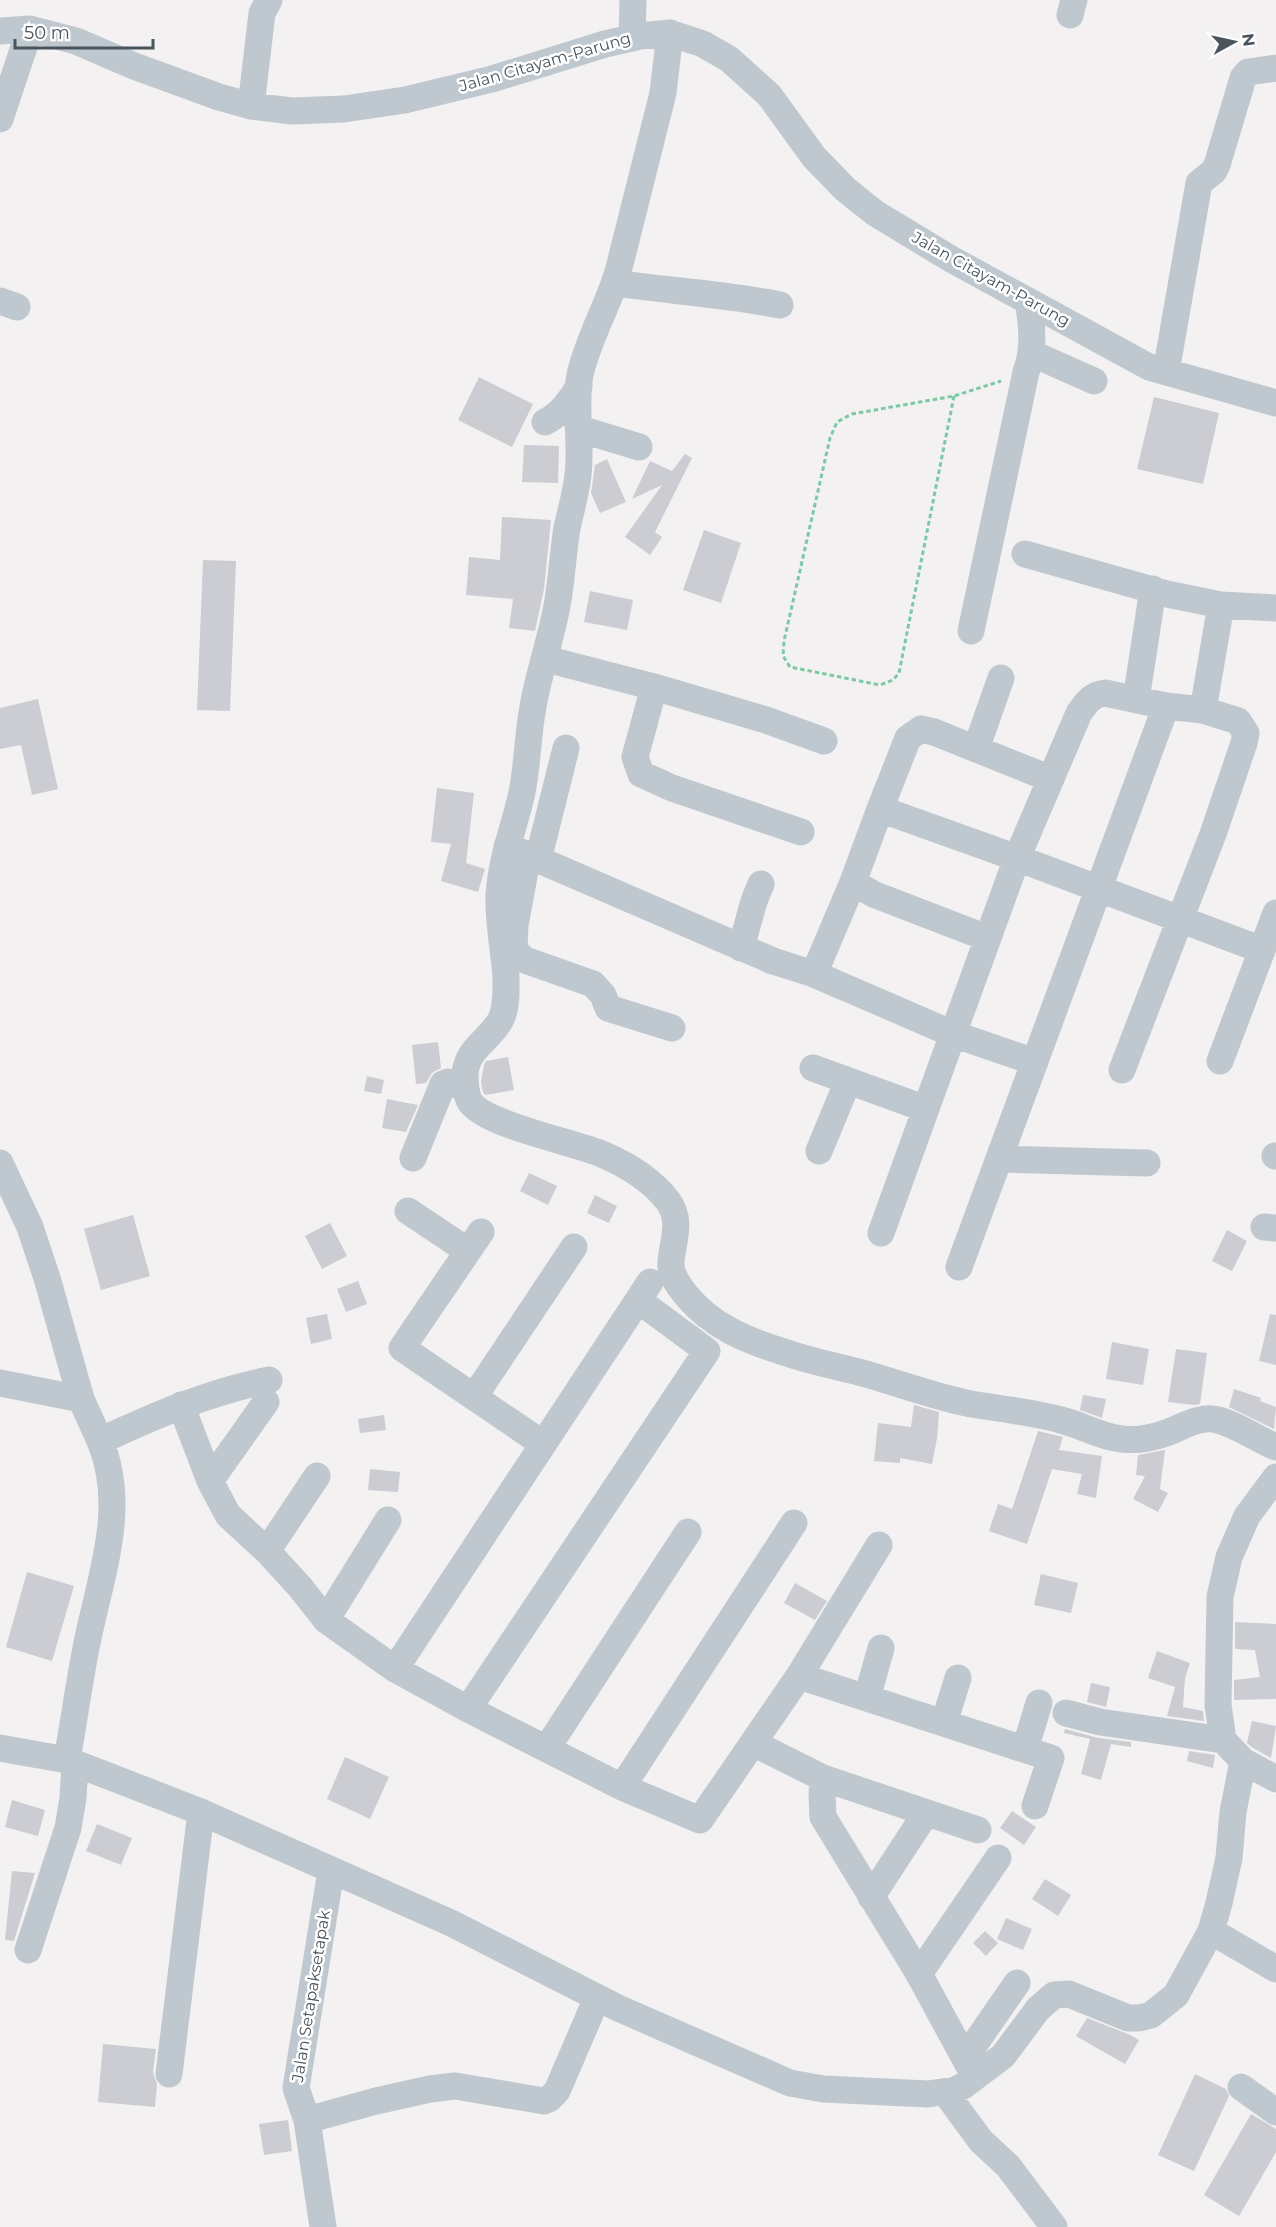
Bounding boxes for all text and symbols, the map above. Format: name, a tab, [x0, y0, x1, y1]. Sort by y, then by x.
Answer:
scale bar	[15, 12, 153, 50]
north arrow	[1204, 12, 1264, 72]
text: 50 m	[24, 22, 70, 44]
street label: Jalan Citayam-Parung	[456, 28, 633, 96]
text: N	[1238, 32, 1259, 48]
street label: Jalan Citayam-Parung	[908, 227, 1073, 330]
street label: Jalan Setapaksetapak	[288, 1908, 334, 2084]

